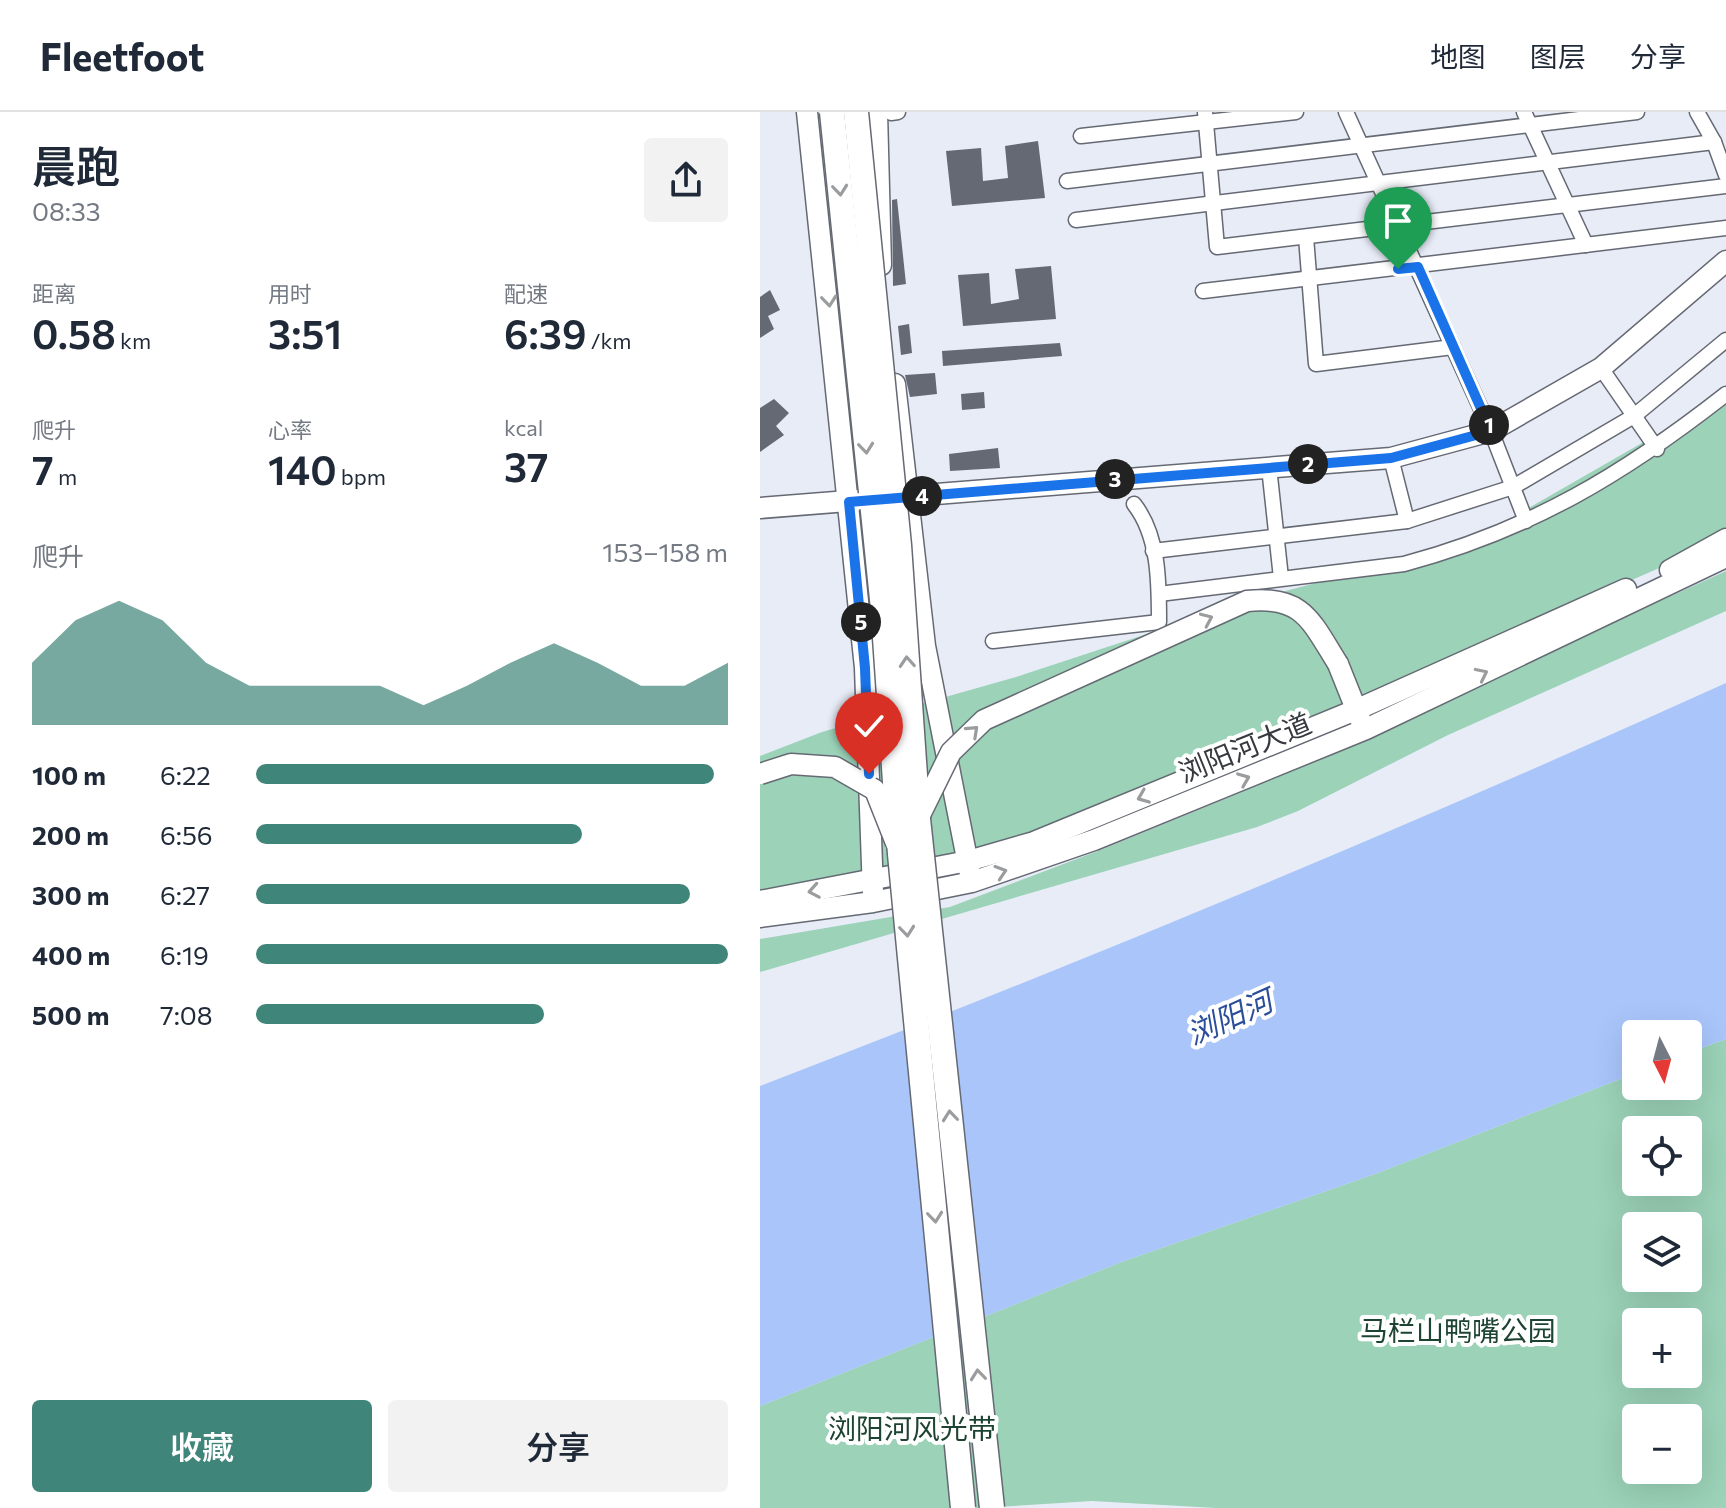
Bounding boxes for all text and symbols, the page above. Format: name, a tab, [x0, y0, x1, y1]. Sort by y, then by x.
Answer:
text: Fleetfoot	[40, 32, 204, 79]
text: 地图	[1430, 39, 1486, 73]
text: 图层	[1530, 39, 1586, 73]
text: 分享	[1630, 39, 1686, 73]
text: 晨跑	[32, 138, 120, 192]
button: share	[644, 138, 728, 222]
one-way arrow	[832, 184, 849, 197]
pin	[1364, 187, 1432, 269]
text: 08:33	[32, 195, 100, 226]
icon: arrive	[1376, 199, 1420, 243]
text: 距离	[32, 280, 76, 307]
text: 用时	[268, 280, 312, 307]
text: 配速	[504, 280, 548, 307]
one-way arrow	[820, 295, 837, 308]
text: 0.58	[32, 308, 116, 357]
text: 3:51	[268, 308, 342, 357]
text: 6:39	[504, 308, 586, 357]
text: km	[116, 327, 151, 354]
text: /km	[586, 327, 632, 354]
pin: 1	[1469, 405, 1509, 445]
text: 1	[1484, 411, 1494, 438]
text: kcal	[504, 414, 543, 441]
text: 爬升	[32, 416, 76, 443]
text: 心率	[268, 416, 312, 443]
text: 37	[504, 441, 549, 490]
one-way arrow	[857, 442, 874, 455]
text: 7	[32, 444, 54, 493]
text: 140	[268, 444, 337, 493]
pin: 2	[1288, 444, 1328, 484]
text: 2	[1302, 450, 1314, 477]
pin: 3	[1095, 459, 1135, 499]
text: m	[54, 463, 77, 490]
text: bpm	[337, 463, 386, 490]
text: 3	[1109, 465, 1121, 492]
pin: 4	[902, 476, 942, 516]
text: 4	[915, 482, 929, 509]
text: 153–158 m	[602, 536, 728, 567]
text: 爬升	[32, 540, 84, 571]
pin: 5	[841, 602, 881, 642]
text: 5	[855, 608, 867, 635]
one-way arrow	[1199, 613, 1214, 629]
one-way arrow	[899, 655, 916, 668]
one-way arrow	[1473, 668, 1488, 684]
pin	[835, 692, 903, 774]
icon: check	[847, 704, 891, 748]
street label: 浏阳河大道	[1173, 705, 1316, 789]
one-way arrow	[964, 725, 978, 740]
text: 100 m	[32, 759, 106, 790]
text: 6:22	[160, 759, 211, 790]
one-way arrow	[1236, 772, 1250, 789]
one-way arrow	[1137, 787, 1151, 804]
text: 200 m	[32, 819, 109, 850]
text: 6:56	[160, 819, 213, 850]
one-way arrow	[994, 866, 1008, 882]
text: 300 m	[32, 879, 109, 910]
text: 6:27	[160, 879, 210, 910]
one-way arrow	[807, 882, 820, 899]
one-way arrow	[898, 924, 915, 937]
text: 400 m	[32, 939, 110, 970]
text: 6:19	[160, 939, 209, 970]
water label: 浏阳河	[1180, 978, 1282, 1051]
text: 500 m	[32, 999, 109, 1030]
text: 7:08	[160, 999, 213, 1030]
north arrow	[1622, 1020, 1702, 1100]
map controls	[1622, 1020, 1702, 1484]
one-way arrow	[942, 1109, 959, 1122]
button: locate	[1622, 1116, 1702, 1196]
one-way arrow	[926, 1211, 943, 1224]
button: layers	[1622, 1212, 1702, 1292]
button: +	[1622, 1308, 1702, 1388]
park label: 马栏山鸭嘴公园	[1360, 1313, 1556, 1347]
one-way arrow	[970, 1368, 987, 1381]
button: 收藏	[32, 1400, 372, 1492]
button: 分享	[388, 1400, 728, 1492]
button: −	[1622, 1404, 1702, 1484]
park label: 浏阳河风光带	[828, 1411, 996, 1445]

